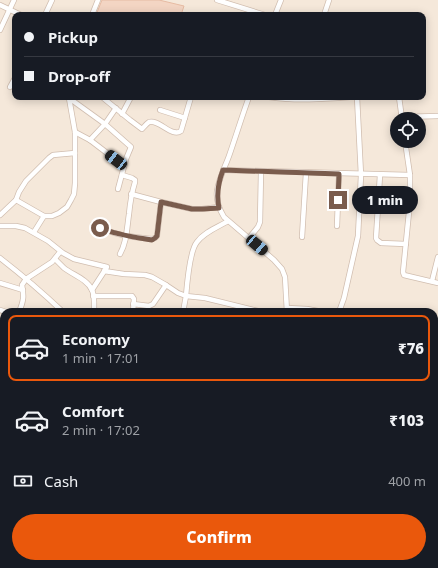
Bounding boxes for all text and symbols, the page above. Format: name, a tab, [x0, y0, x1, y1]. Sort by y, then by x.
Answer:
text: Pickup	[48, 27, 98, 47]
text: Drop-off	[48, 66, 110, 86]
map controls	[390, 112, 426, 148]
button: locate	[390, 112, 426, 148]
car	[103, 148, 129, 172]
callout: 1 min	[352, 186, 418, 214]
route end	[329, 191, 347, 209]
text: 1 min	[367, 191, 403, 209]
route start	[91, 219, 109, 237]
car	[244, 233, 270, 257]
text: Economy	[62, 329, 130, 349]
icon: car	[14, 330, 50, 366]
text: ₹76	[398, 338, 424, 358]
text: 1 min · 17:01	[62, 349, 140, 367]
text: Comfort	[62, 401, 124, 421]
icon: car	[14, 402, 50, 438]
text: ₹103	[389, 410, 424, 430]
text: 2 min · 17:02	[62, 421, 140, 439]
icon: cash	[12, 470, 34, 492]
text: Cash	[44, 471, 78, 491]
text: 400 m	[388, 472, 426, 490]
button: Confirm	[12, 514, 426, 560]

